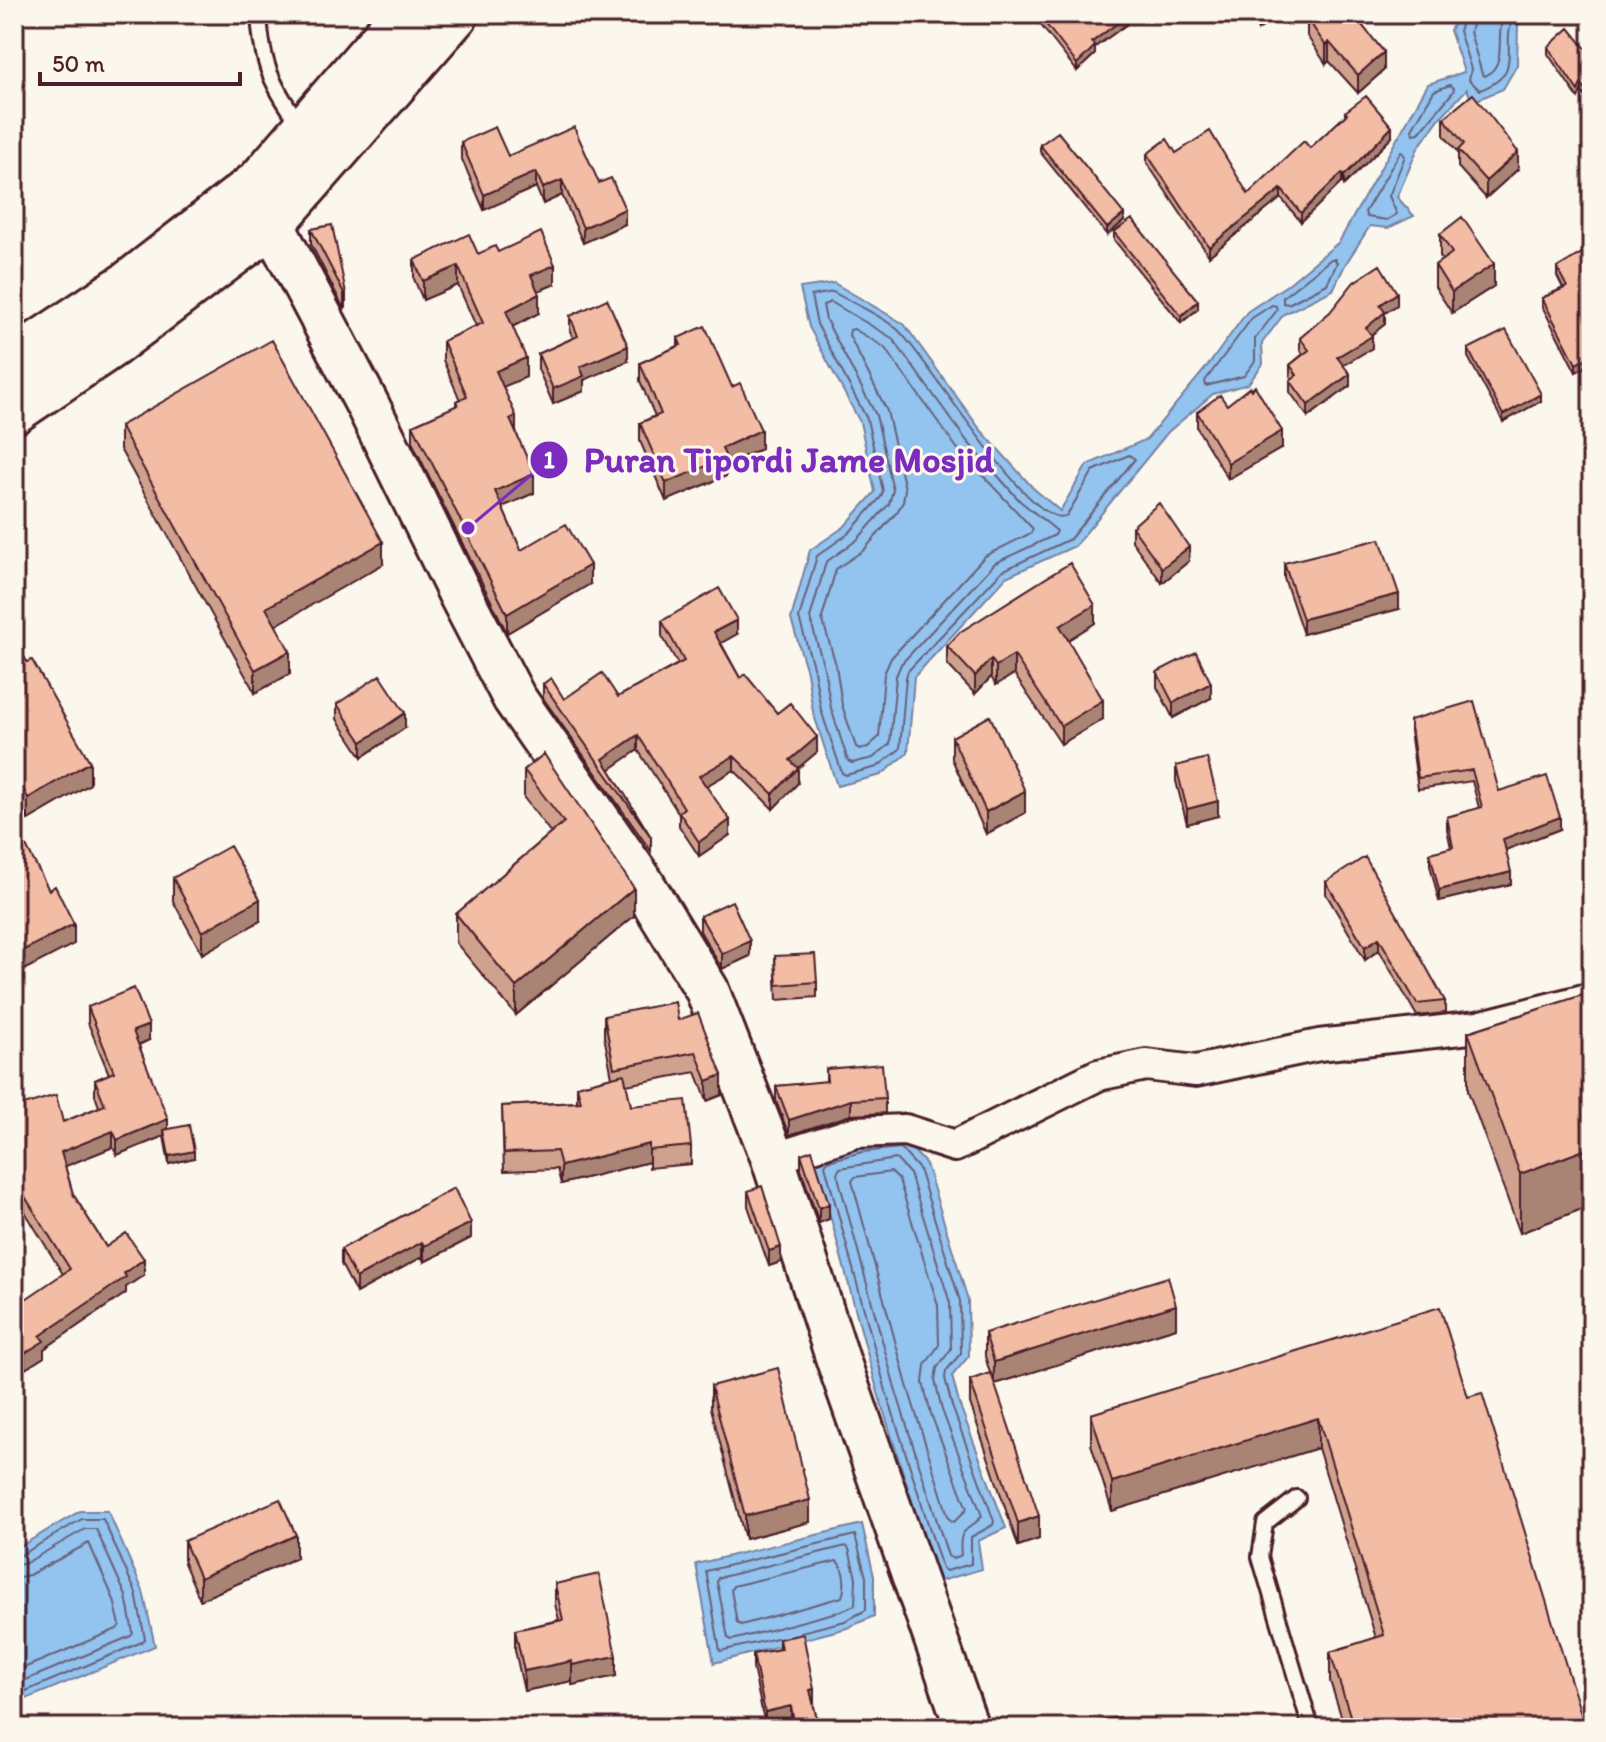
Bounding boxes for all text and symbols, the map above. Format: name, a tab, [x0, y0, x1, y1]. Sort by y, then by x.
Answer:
scale bar	[40, 36, 240, 86]
text: 50 m	[52, 49, 105, 78]
callout: Puran Tipordi Jame Mosjid	[529, 430, 1009, 490]
text: Puran Tipordi Jame Mosjid	[584, 438, 995, 481]
text: 1	[543, 445, 555, 474]

